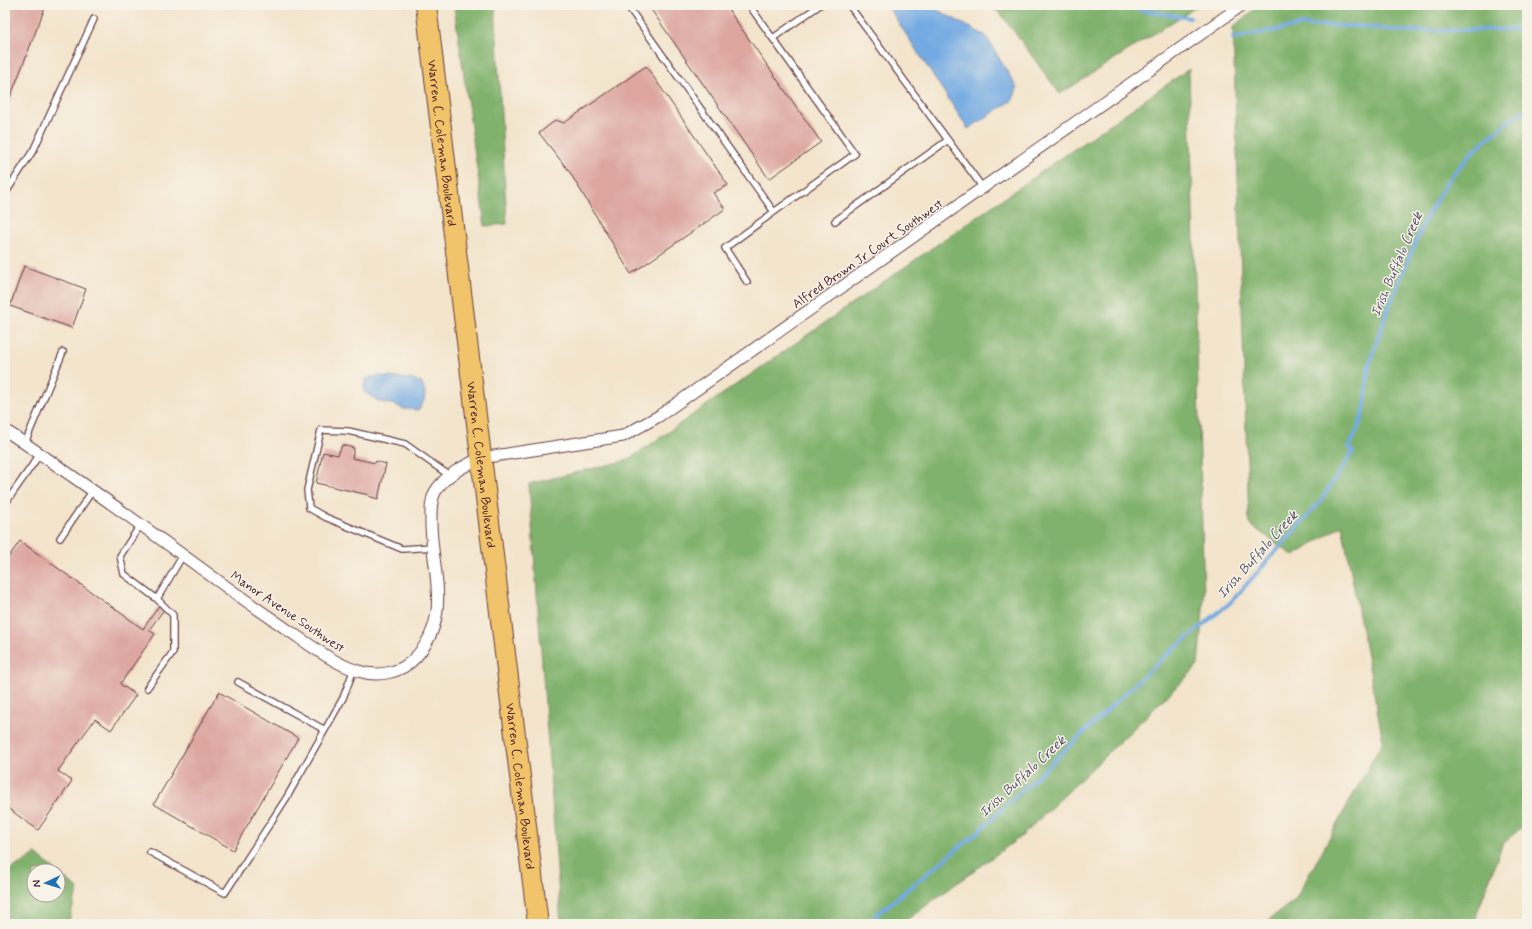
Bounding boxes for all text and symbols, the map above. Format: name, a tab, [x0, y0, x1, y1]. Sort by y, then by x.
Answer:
street label: Warren C. Coleman Boulevard	[423, 59, 460, 227]
street label: Alfred Brown Jr Court Southwest	[789, 196, 947, 313]
water label: Irish Buffalo Creek	[1367, 209, 1427, 319]
street label: Warren C. Coleman Boulevard	[462, 380, 499, 549]
water label: Irish Buffalo Creek	[1214, 506, 1303, 602]
street label: Manor Avenue Southwest	[227, 568, 348, 657]
street label: Warren C. Coleman Boulevard	[501, 702, 538, 871]
water label: Irish Buffalo Creek	[976, 731, 1070, 821]
north arrow	[26, 863, 66, 903]
text: N	[30, 879, 44, 888]

